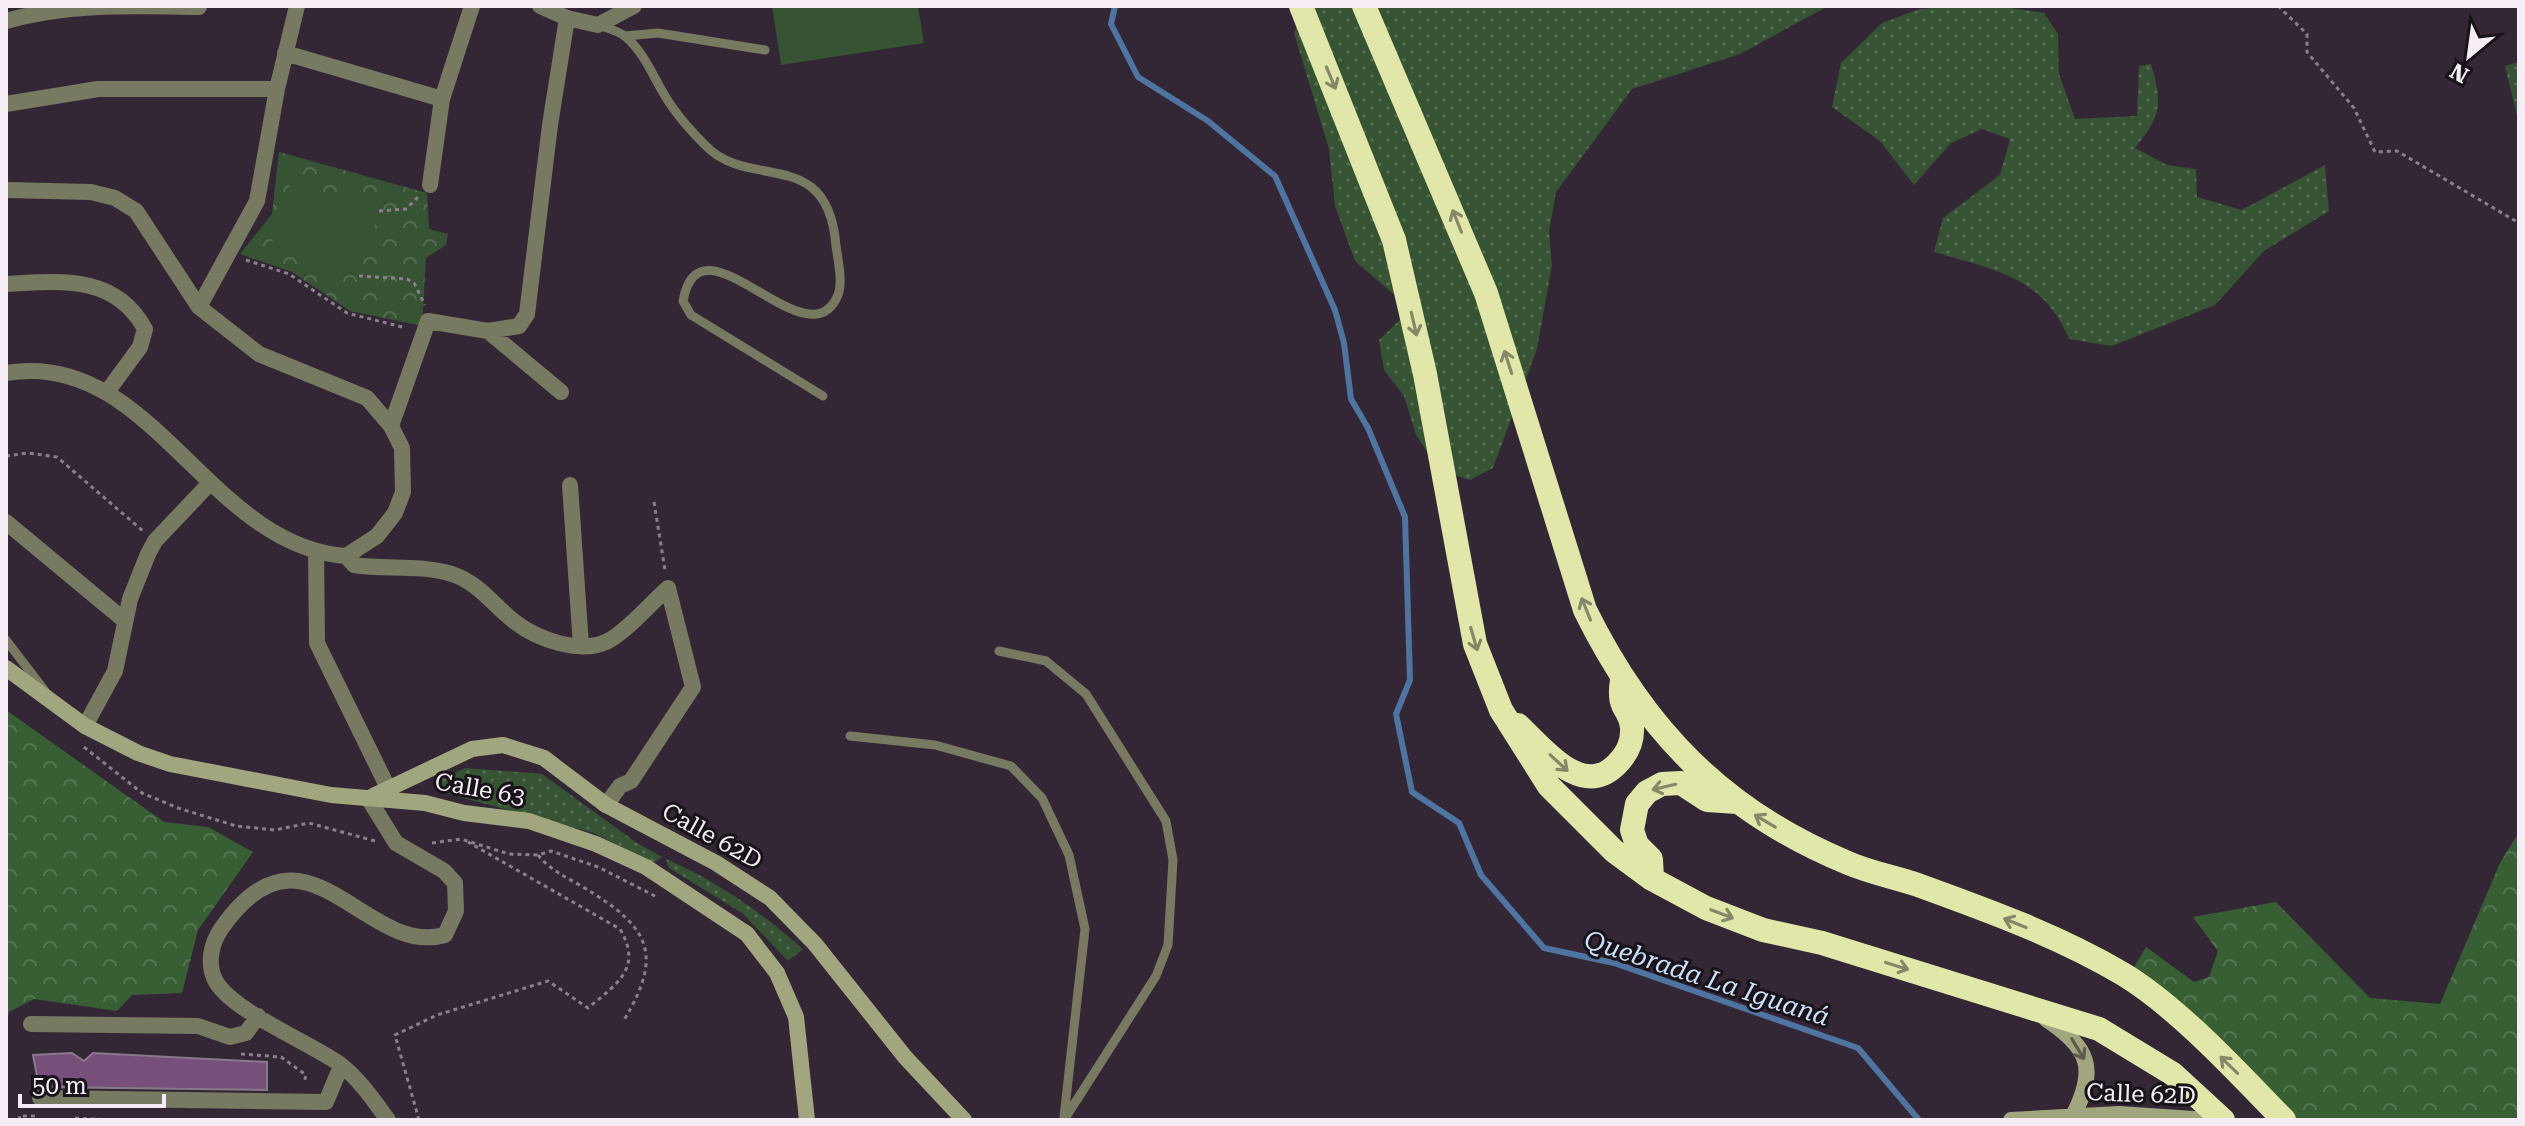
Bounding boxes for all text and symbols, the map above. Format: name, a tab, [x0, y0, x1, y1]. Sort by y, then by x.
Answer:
north arrow	[2429, 16, 2509, 96]
text: N	[2446, 58, 2473, 88]
one-way arrow	[1325, 65, 1340, 90]
one-way arrow	[1449, 209, 1463, 234]
one-way arrow	[1407, 310, 1422, 336]
one-way arrow	[1500, 349, 1515, 375]
one-way arrow	[1578, 597, 1593, 622]
one-way arrow	[1468, 626, 1482, 651]
one-way arrow	[1549, 753, 1569, 772]
street label: Calle 63	[433, 767, 527, 811]
one-way arrow	[1652, 780, 1678, 795]
street label: Calle 62D	[657, 797, 767, 875]
one-way arrow	[1754, 813, 1777, 829]
one-way arrow	[1709, 908, 1734, 922]
one-way arrow	[2003, 914, 2028, 929]
water label: Quebrada La Iguaná	[1581, 924, 1833, 1032]
one-way arrow	[1883, 959, 1909, 974]
one-way arrow	[2070, 1037, 2086, 1059]
one-way arrow	[2220, 1056, 2239, 1075]
scale bar	[20, 1058, 164, 1108]
text: 50 m	[32, 1072, 87, 1100]
street label: Calle 62D	[2086, 1078, 2196, 1110]

